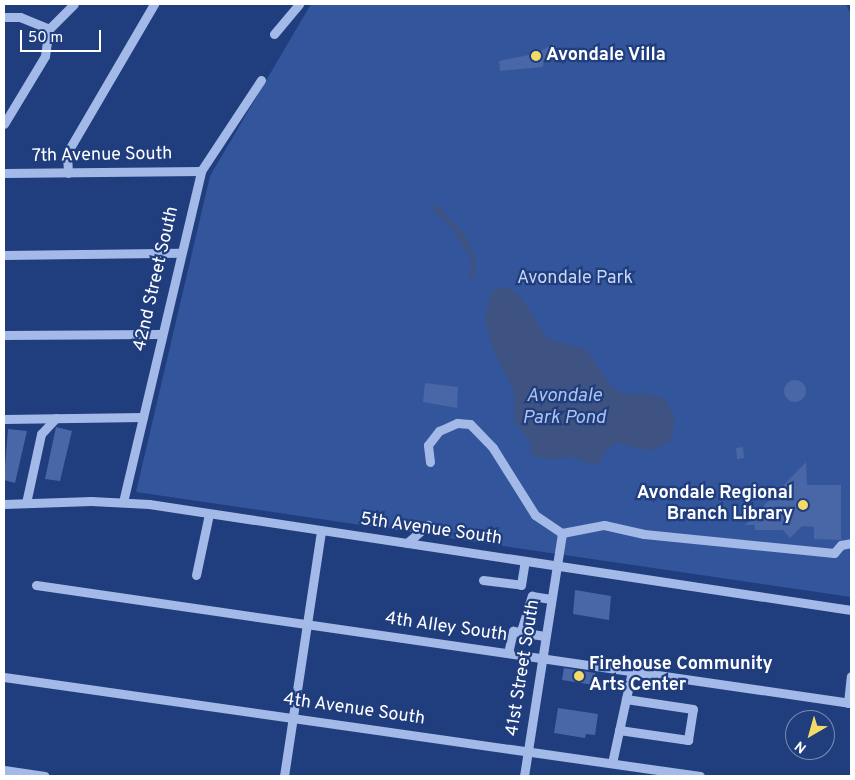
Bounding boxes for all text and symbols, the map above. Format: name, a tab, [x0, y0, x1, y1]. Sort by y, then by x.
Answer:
scale bar	[22, 20, 104, 52]
text: 50 m	[28, 29, 63, 48]
place label: Avondale Villa	[546, 45, 667, 67]
marker: Avondale Villa	[530, 50, 542, 62]
street label: 7th Avenue South	[31, 144, 173, 168]
street label: 42nd Street South	[130, 204, 184, 354]
park label: Avondale Park	[517, 268, 633, 290]
water label: Avondale Park Pond	[522, 386, 606, 430]
place label: Avondale Regional Branch Library	[637, 484, 793, 526]
marker: Avondale Regional Branch Library	[797, 499, 809, 511]
street label: 5th Avenue South	[358, 509, 504, 551]
street label: 41st Street South	[503, 598, 545, 738]
street label: 4th Alley South	[383, 609, 509, 647]
place label: Firehouse Community Arts Center	[589, 655, 773, 698]
marker: Firehouse Community Arts Center	[573, 670, 585, 682]
street label: 4th Avenue South	[281, 689, 427, 731]
north arrow	[785, 710, 835, 760]
text: N	[792, 737, 810, 756]

